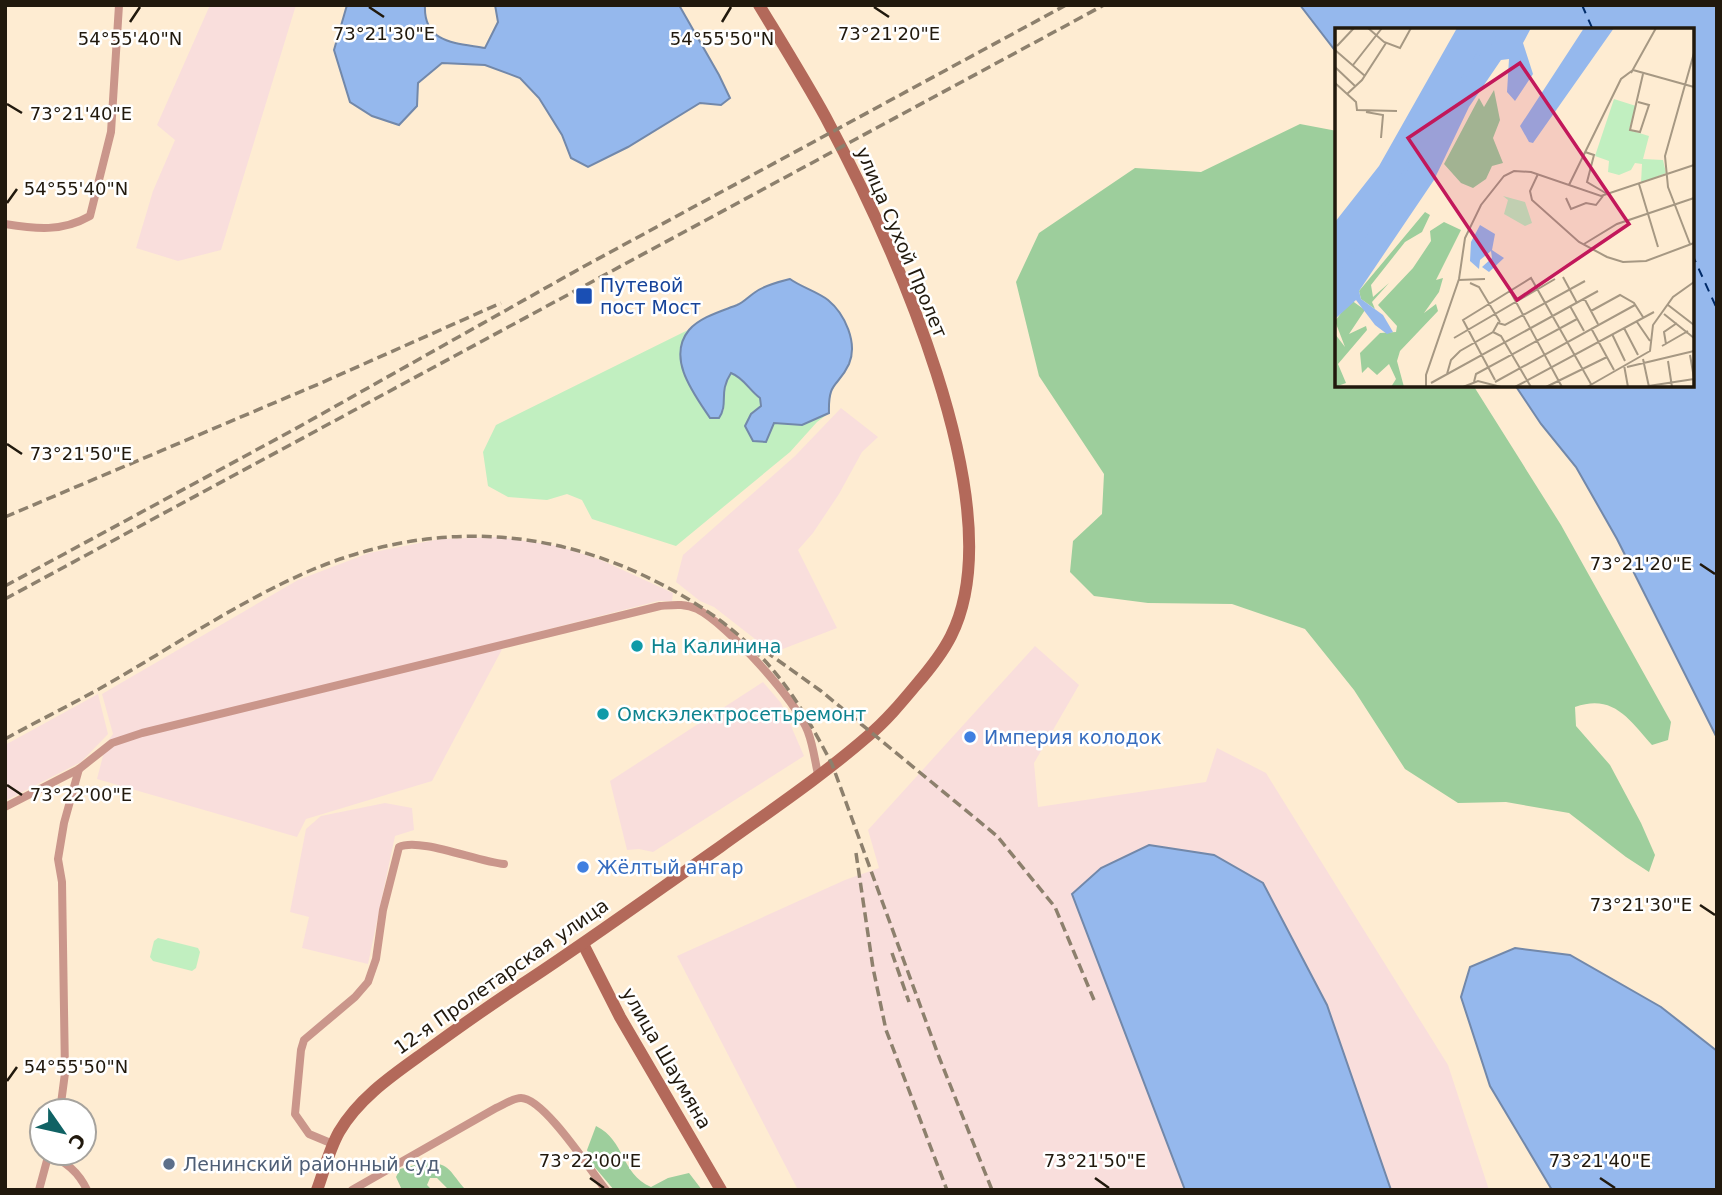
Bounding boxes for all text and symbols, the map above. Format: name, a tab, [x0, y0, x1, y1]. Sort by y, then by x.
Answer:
text: 73°21'30"E	[333, 23, 435, 44]
text: 73°21'20"E	[838, 23, 940, 44]
text: 54°55'40"N	[78, 28, 182, 49]
text: 54°55'50"N	[670, 28, 774, 49]
inset map	[1335, 28, 1694, 387]
text: 73°21'40"E	[30, 103, 132, 124]
street label: улица Сухой Пролет	[852, 143, 952, 341]
text: 54°55'40"N	[24, 178, 128, 199]
place label: Путевой пост Мост	[600, 274, 701, 318]
marker: Путевой пост Мост	[574, 286, 594, 306]
text: 73°21'50"E	[30, 443, 132, 464]
text: 73°21'20"E	[1590, 553, 1692, 574]
place label: На Калинина	[651, 635, 781, 657]
marker: На Калинина	[629, 638, 645, 654]
place label: Омскэлектросетьремонт	[617, 703, 866, 725]
marker: Омскэлектросетьремонт	[595, 706, 611, 722]
place label: Империя колодок	[984, 726, 1162, 748]
marker: Империя колодок	[962, 729, 978, 745]
text: 73°22'00"E	[30, 784, 132, 805]
place label: Жёлтый ангар	[597, 856, 744, 878]
marker: Жёлтый ангар	[575, 859, 591, 875]
street label: 12-я Пролетарская улица	[390, 893, 612, 1059]
text: 73°21'30"E	[1590, 894, 1692, 915]
street label: улица Шаумяна	[618, 983, 716, 1133]
text: 54°55'50"N	[24, 1056, 128, 1077]
north arrow	[28, 1097, 98, 1167]
text: С	[64, 1130, 90, 1153]
text: 73°22'00"E	[539, 1150, 641, 1171]
text: 73°21'50"E	[1044, 1150, 1146, 1171]
text: 73°21'40"E	[1549, 1150, 1651, 1171]
place label: Ленинский районный суд	[183, 1153, 440, 1175]
marker: Ленинский районный суд	[161, 1156, 177, 1172]

